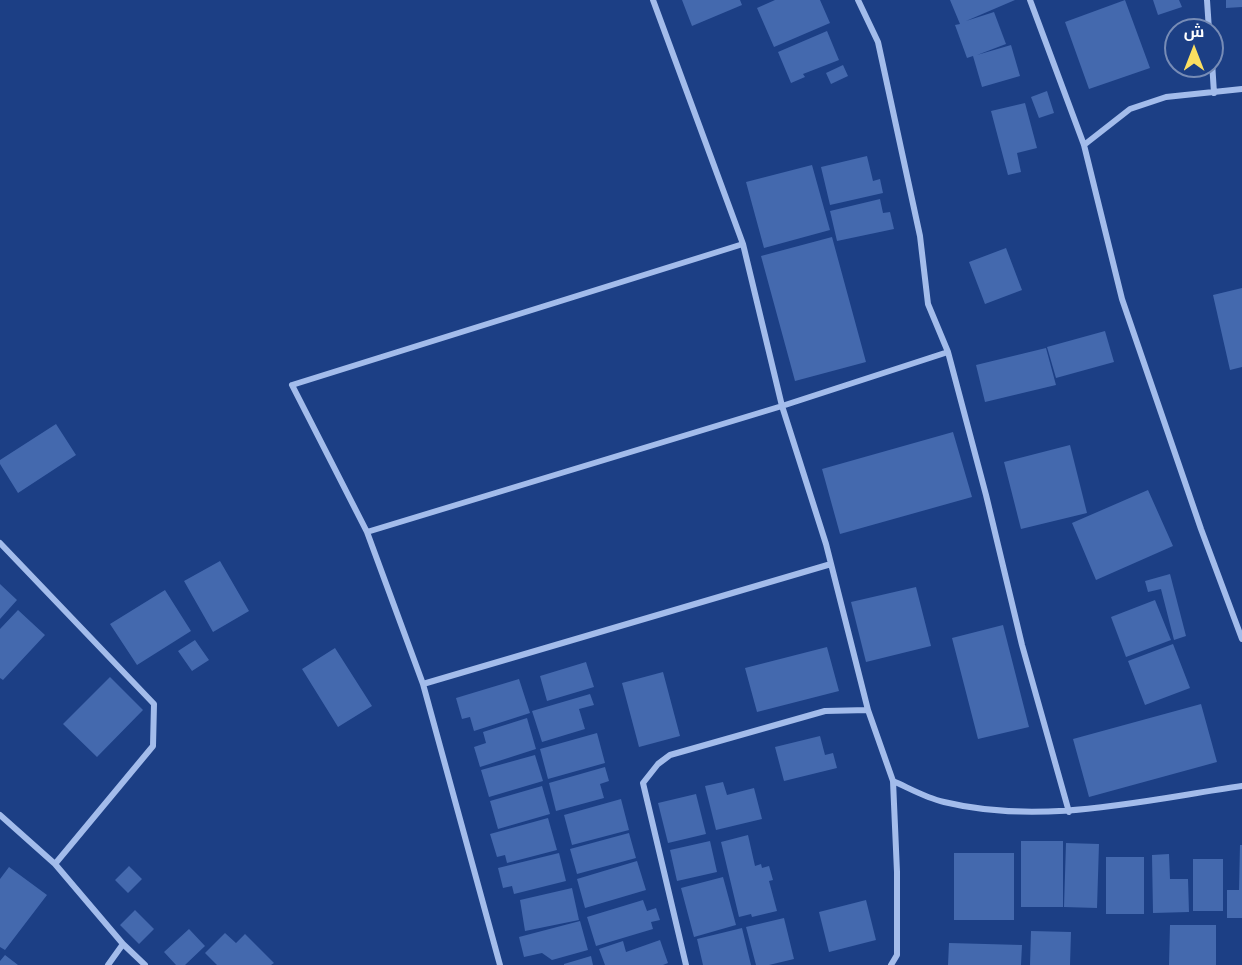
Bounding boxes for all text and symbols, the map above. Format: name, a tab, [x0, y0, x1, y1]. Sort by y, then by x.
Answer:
north arrow	[1164, 18, 1224, 78]
text: ش	[1184, 22, 1204, 41]

